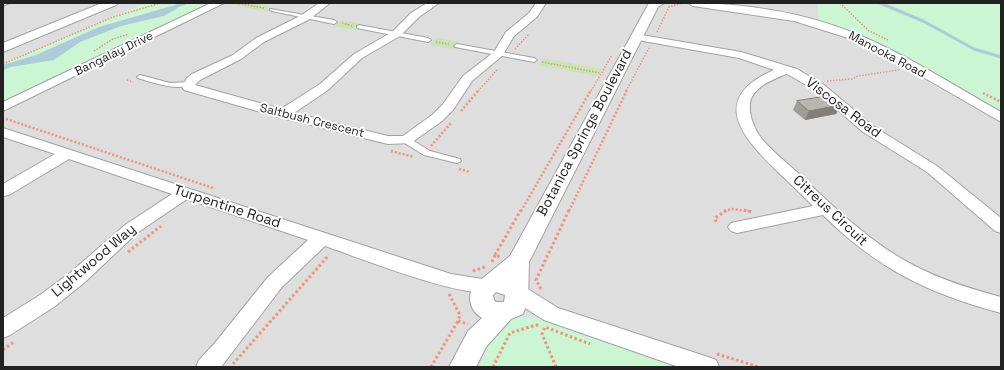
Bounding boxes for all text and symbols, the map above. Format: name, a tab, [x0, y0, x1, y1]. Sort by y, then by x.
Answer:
street label: Bangalay Drive	[72, 29, 156, 79]
street label: Manooka Road	[846, 29, 928, 81]
street label: Botanica Springs Boulevard	[534, 47, 636, 219]
street label: Viscosa Road	[802, 74, 884, 142]
street label: Saltbush Crescent	[258, 101, 366, 141]
street label: Citreus Circuit	[789, 172, 871, 250]
street label: Turpentine Road	[171, 182, 283, 232]
street label: Lightwood Way	[49, 221, 139, 301]

